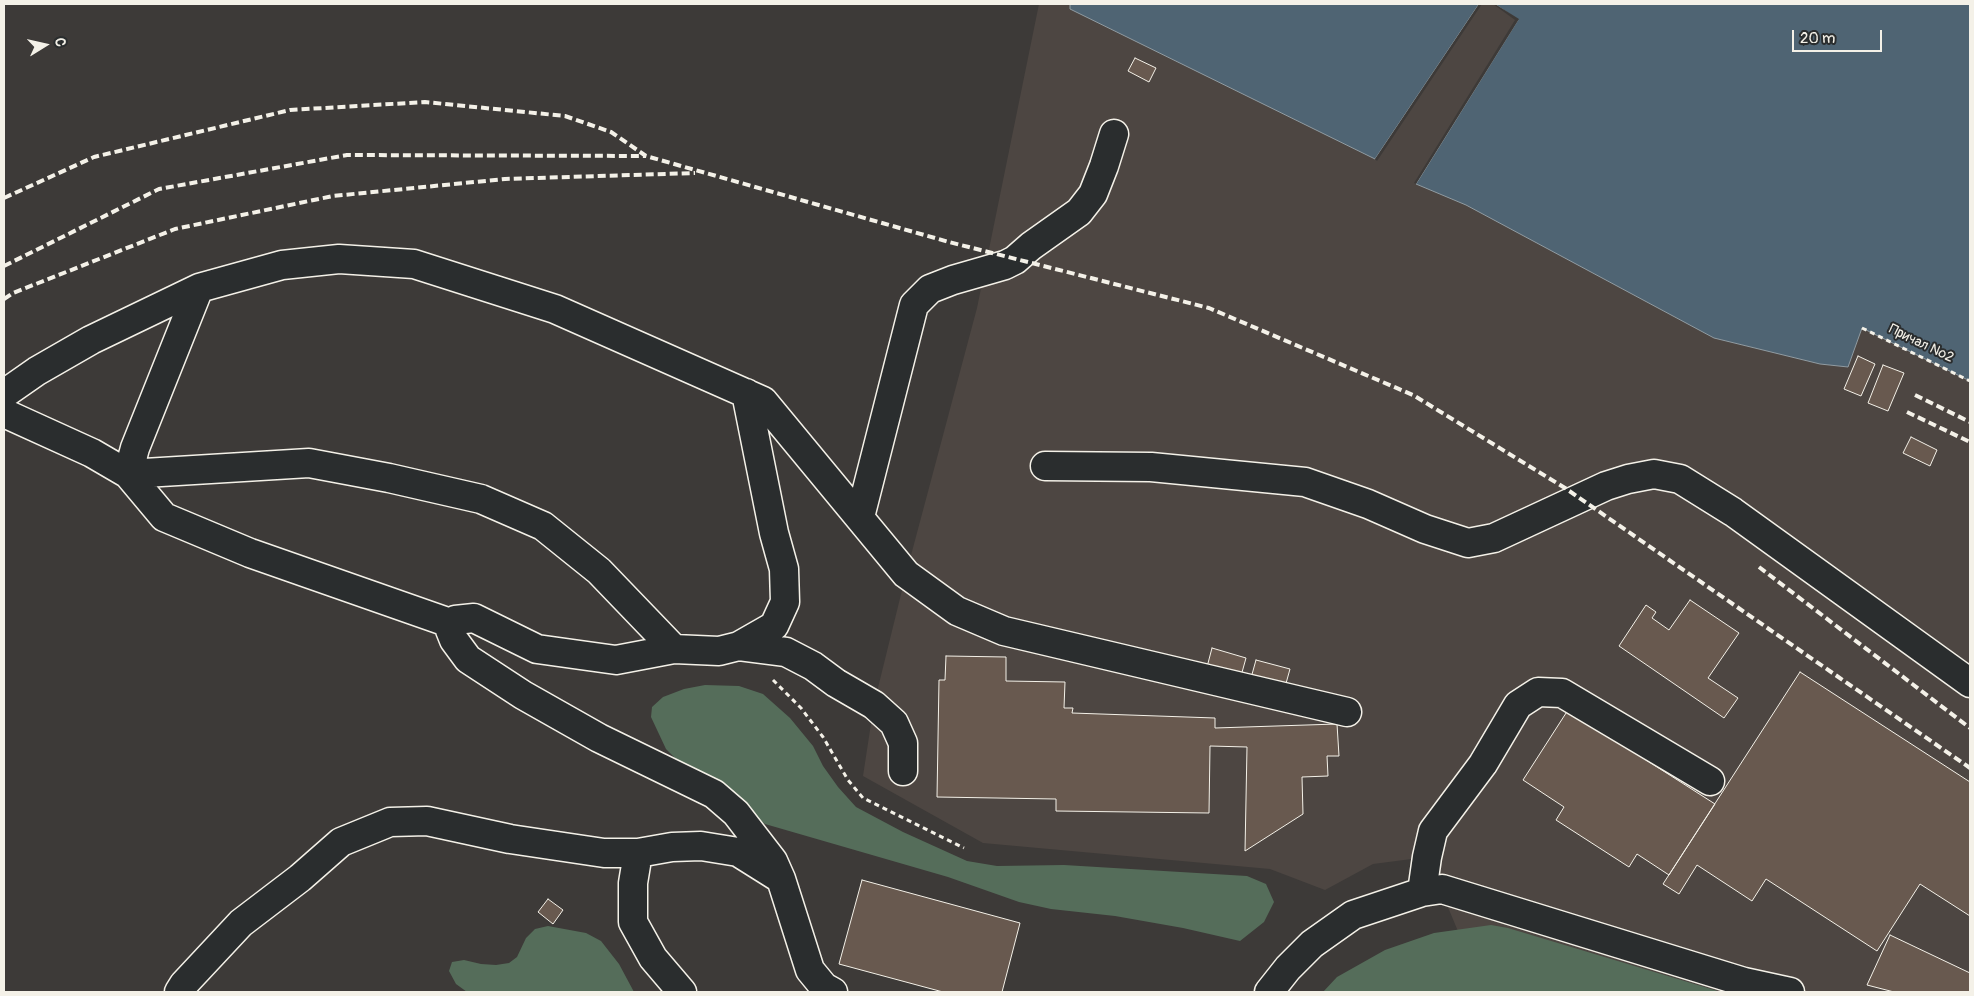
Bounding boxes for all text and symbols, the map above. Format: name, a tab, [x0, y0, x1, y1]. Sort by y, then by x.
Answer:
north arrow	[20, 20, 70, 70]
scale bar	[1794, 20, 1884, 52]
text: 20 m	[1800, 29, 1835, 48]
text: С	[51, 37, 69, 48]
street label: Причал №2	[1886, 321, 1956, 367]

